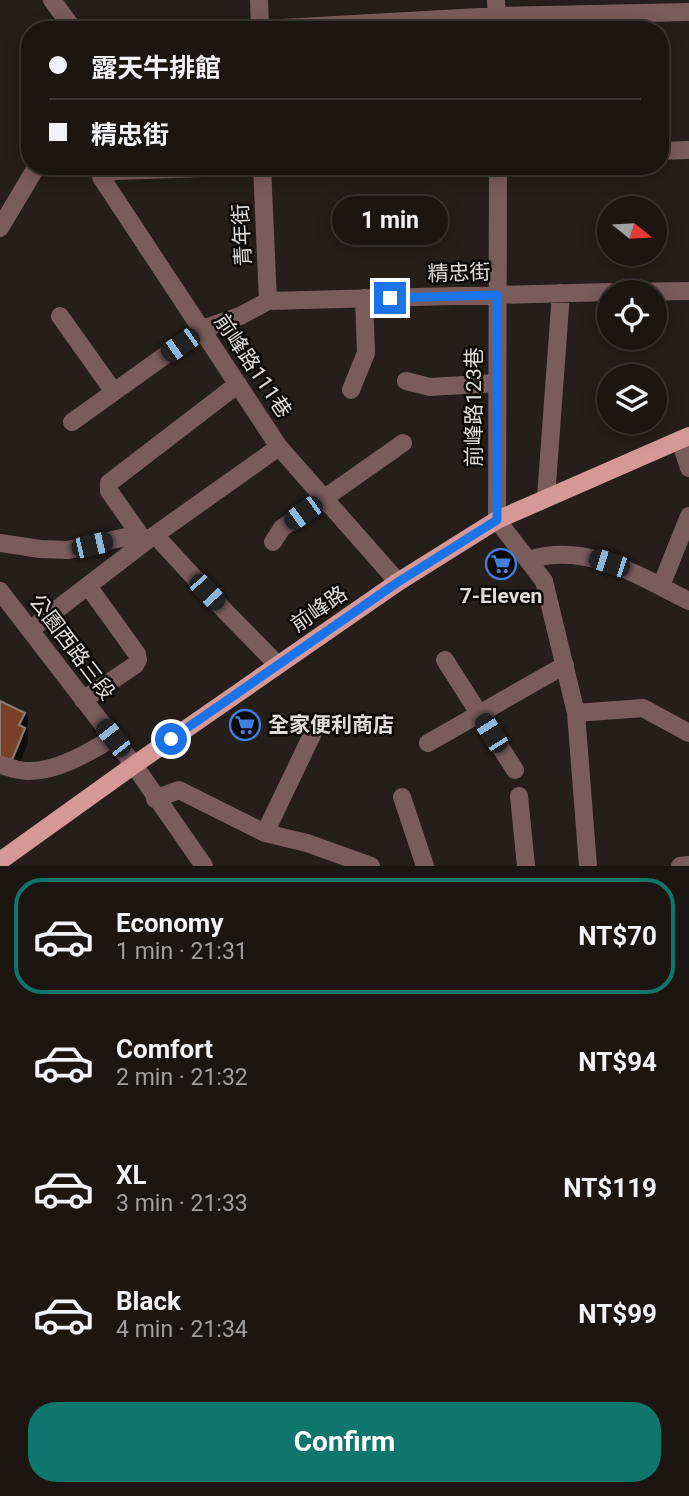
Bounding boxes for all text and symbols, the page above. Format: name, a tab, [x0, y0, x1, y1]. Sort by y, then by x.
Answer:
text: 露天牛排館	[91, 53, 221, 83]
text: 精忠街	[91, 120, 169, 150]
callout: 1 min	[332, 196, 448, 246]
north arrow	[597, 196, 667, 266]
map controls	[597, 196, 667, 434]
street label: 青年街	[228, 203, 256, 267]
text: 1 min	[361, 207, 419, 234]
street label: 精忠街	[427, 260, 491, 286]
button: locate	[597, 280, 667, 350]
route end	[374, 282, 406, 314]
street label: 前峰路111巷	[210, 310, 296, 422]
car	[157, 324, 204, 366]
street label: 前峰路123巷	[462, 347, 486, 467]
button: layers	[597, 364, 667, 434]
car	[280, 492, 327, 534]
car	[70, 530, 115, 560]
supermarket icon: 7-Eleven	[484, 547, 518, 581]
car	[586, 547, 633, 579]
car	[185, 569, 230, 615]
street label: 前峰路	[286, 581, 352, 637]
place label: 7-Eleven	[460, 584, 542, 608]
street label: 公園西路三段	[25, 589, 119, 705]
supermarket icon: 全家便利商店	[228, 708, 262, 742]
car	[471, 710, 512, 756]
place label: 全家便利商店	[268, 713, 394, 737]
car	[92, 715, 135, 761]
route start	[155, 723, 187, 755]
icon: car	[32, 905, 95, 968]
text: Economy	[116, 908, 223, 938]
text: NT$70	[578, 921, 657, 951]
text: 1 min · 21:31	[116, 938, 248, 965]
icon: car	[32, 1031, 95, 1094]
text: Comfort	[116, 1034, 213, 1064]
text: NT$94	[578, 1047, 657, 1077]
text: 2 min · 21:32	[116, 1064, 248, 1091]
icon: car	[32, 1157, 95, 1220]
text: XL	[116, 1160, 147, 1190]
text: NT$119	[563, 1173, 657, 1203]
text: 3 min · 21:33	[116, 1190, 248, 1217]
icon: car	[32, 1283, 95, 1346]
text: Black	[116, 1286, 181, 1316]
text: NT$99	[578, 1299, 657, 1329]
text: 4 min · 21:34	[116, 1316, 248, 1343]
button: Confirm	[28, 1402, 661, 1482]

